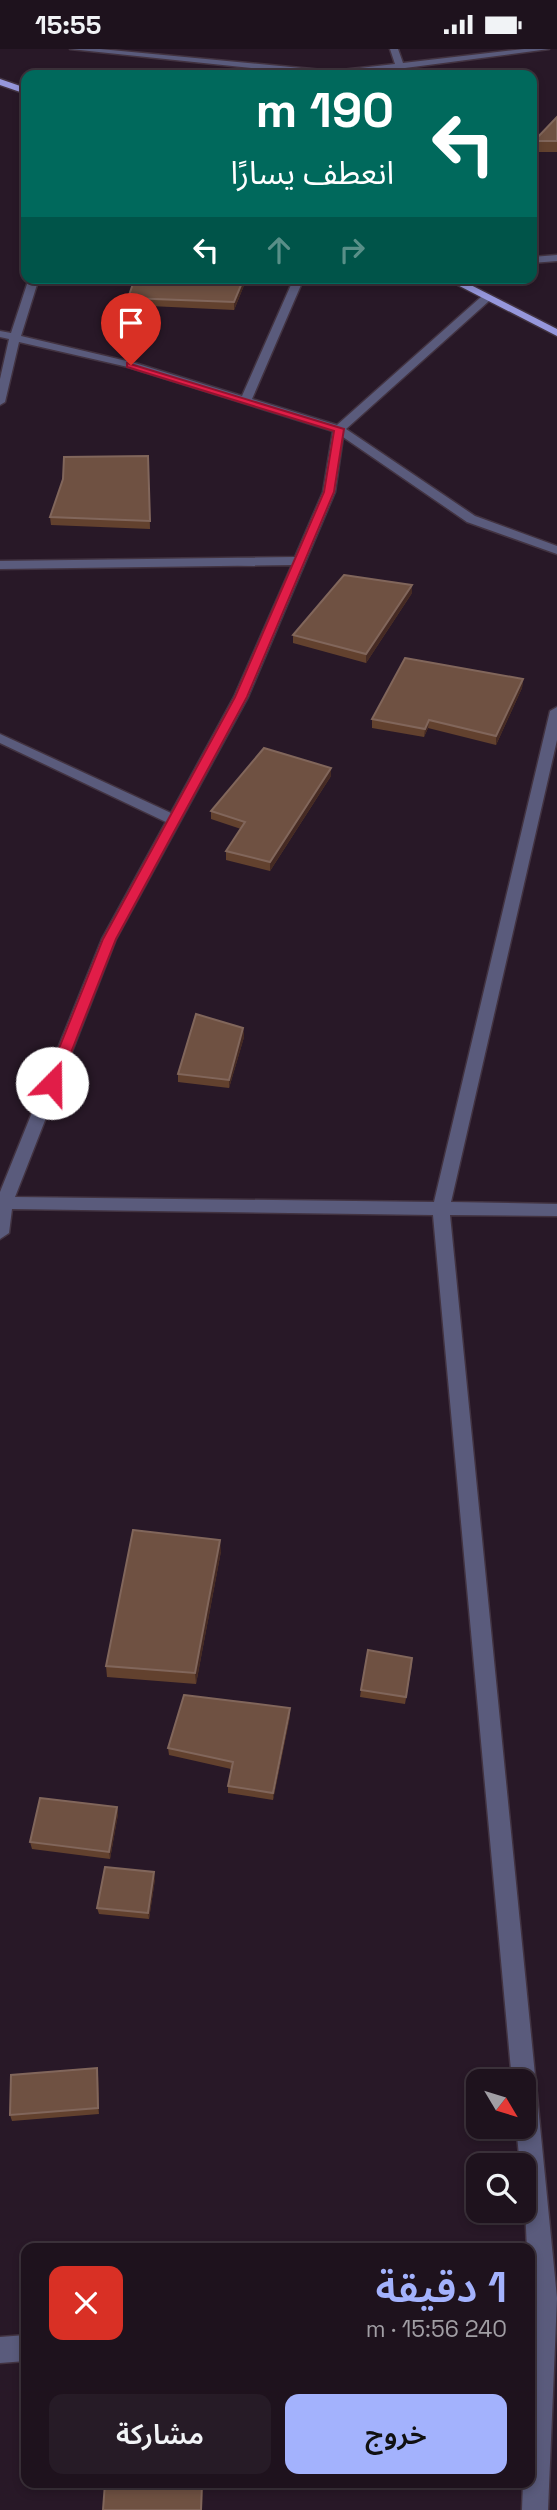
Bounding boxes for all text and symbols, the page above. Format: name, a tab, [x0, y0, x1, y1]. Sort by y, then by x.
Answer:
text: 15:55	[35, 8, 101, 42]
text: 190 m	[256, 79, 394, 141]
icon: left	[418, 98, 509, 189]
text: انعطف يسارًا	[230, 153, 394, 193]
icon: left	[187, 231, 225, 269]
icon: ahead	[260, 231, 298, 269]
icon: right	[333, 231, 371, 269]
pin	[101, 293, 161, 365]
icon: arrive	[112, 304, 150, 342]
position arrow	[15, 1046, 89, 1120]
north arrow	[466, 2069, 536, 2139]
map controls	[466, 2069, 536, 2223]
button: search	[466, 2153, 536, 2223]
text: 1 دقيقة	[375, 2261, 507, 2314]
button: close	[49, 2266, 123, 2340]
text: 240 m · 15:56	[366, 2314, 507, 2344]
button: مشاركة	[49, 2394, 271, 2474]
button: خروج	[285, 2394, 507, 2474]

